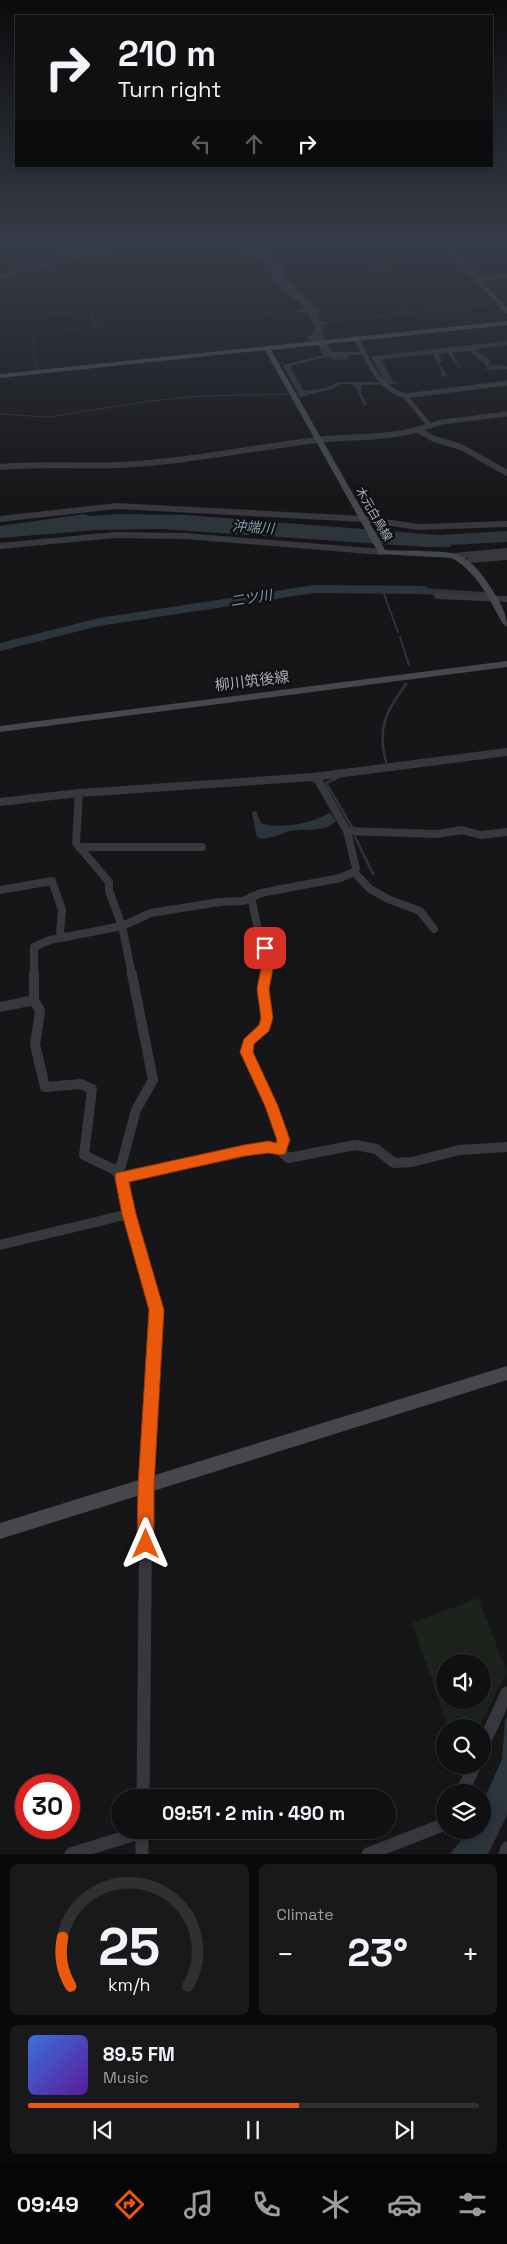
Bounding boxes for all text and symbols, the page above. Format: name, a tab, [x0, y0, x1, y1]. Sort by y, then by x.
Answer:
text: 210 m	[118, 32, 216, 76]
icon: right	[35, 35, 100, 100]
text: Turn right	[118, 75, 221, 103]
icon: left	[187, 130, 215, 158]
icon: ahead	[240, 130, 268, 158]
icon: right	[293, 130, 321, 158]
street label: 木元白鳥線	[352, 484, 396, 544]
water label: 沖端川	[231, 517, 277, 538]
water label: 二ツ川	[229, 586, 275, 610]
street label: 柳川筑後線	[214, 667, 290, 695]
pin	[244, 927, 286, 969]
icon: arrive	[251, 934, 279, 962]
position arrow	[119, 1517, 171, 1569]
map controls	[436, 1654, 491, 1839]
button: sound	[436, 1654, 491, 1709]
button: search	[436, 1719, 491, 1774]
speed limit sign: 30	[15, 1774, 80, 1839]
button: layers	[436, 1784, 491, 1839]
text: 09:51 · 2 min · 490 m	[162, 1801, 345, 1826]
text: Climate	[277, 1904, 334, 1925]
text: 25	[98, 1914, 160, 1980]
text: 23°	[347, 1929, 408, 1977]
text: −	[277, 1936, 294, 1972]
text: +	[462, 1936, 479, 1972]
text: km/h	[108, 1973, 151, 1996]
text: 89.5 FM	[103, 2042, 175, 2067]
text: Music	[103, 2067, 149, 2088]
icon: previous	[89, 2116, 117, 2144]
icon: pause	[239, 2116, 267, 2144]
icon: next	[390, 2116, 418, 2144]
icon: directions	[112, 2187, 147, 2222]
icon: music	[181, 2187, 216, 2222]
icon: phone	[249, 2187, 284, 2222]
icon: climate	[318, 2187, 353, 2222]
icon: car	[387, 2187, 422, 2222]
icon: filters	[455, 2187, 490, 2222]
text: 09:49	[17, 2190, 79, 2218]

